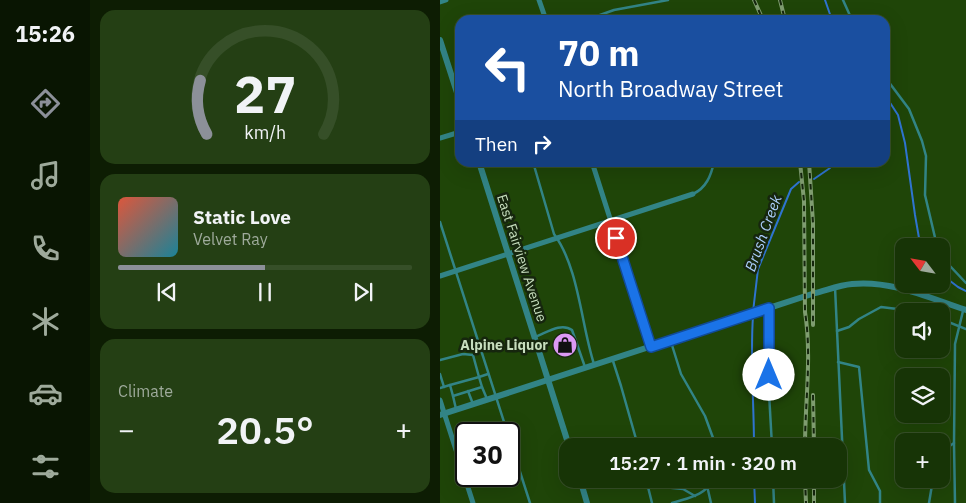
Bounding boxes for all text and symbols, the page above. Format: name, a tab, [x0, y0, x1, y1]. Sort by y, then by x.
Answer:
text: 15:26	[15, 19, 75, 48]
text: 70 m	[558, 30, 640, 76]
icon: left	[475, 35, 540, 100]
text: 27	[234, 60, 296, 127]
text: North Broadway Street	[558, 74, 783, 103]
icon: directions	[28, 86, 63, 121]
text: km/h	[244, 121, 286, 144]
icon: right	[528, 130, 556, 158]
text: Then	[475, 132, 518, 156]
icon: music	[28, 158, 63, 193]
street label: East Fairview Avenue	[493, 192, 551, 324]
water label: Brush Creek	[740, 192, 786, 274]
text: Static Love	[193, 205, 291, 229]
pin	[595, 217, 637, 259]
icon: arrive	[602, 224, 630, 252]
text: Velvet Ray	[193, 229, 268, 249]
icon: phone	[28, 231, 63, 266]
north arrow	[895, 238, 950, 292]
map controls	[895, 238, 950, 488]
icon: previous	[153, 278, 181, 306]
icon: pause	[251, 278, 279, 306]
icon: next	[349, 278, 377, 306]
button: sound	[895, 303, 950, 358]
icon: climate	[28, 304, 63, 339]
shop icon: Alpine Liquor	[552, 332, 578, 358]
place label: Alpine Liquor	[460, 336, 548, 354]
position arrow	[742, 348, 794, 400]
button: layers	[895, 368, 950, 423]
icon: car	[28, 376, 63, 411]
text: Climate	[118, 381, 173, 401]
text: 20.5°	[216, 405, 314, 454]
text: −	[118, 411, 135, 448]
text: +	[395, 411, 412, 448]
speed limit sign: 30	[455, 422, 520, 487]
button: +	[895, 433, 950, 488]
icon: filters	[28, 449, 63, 484]
text: 15:27 · 1 min · 320 m	[609, 451, 797, 475]

